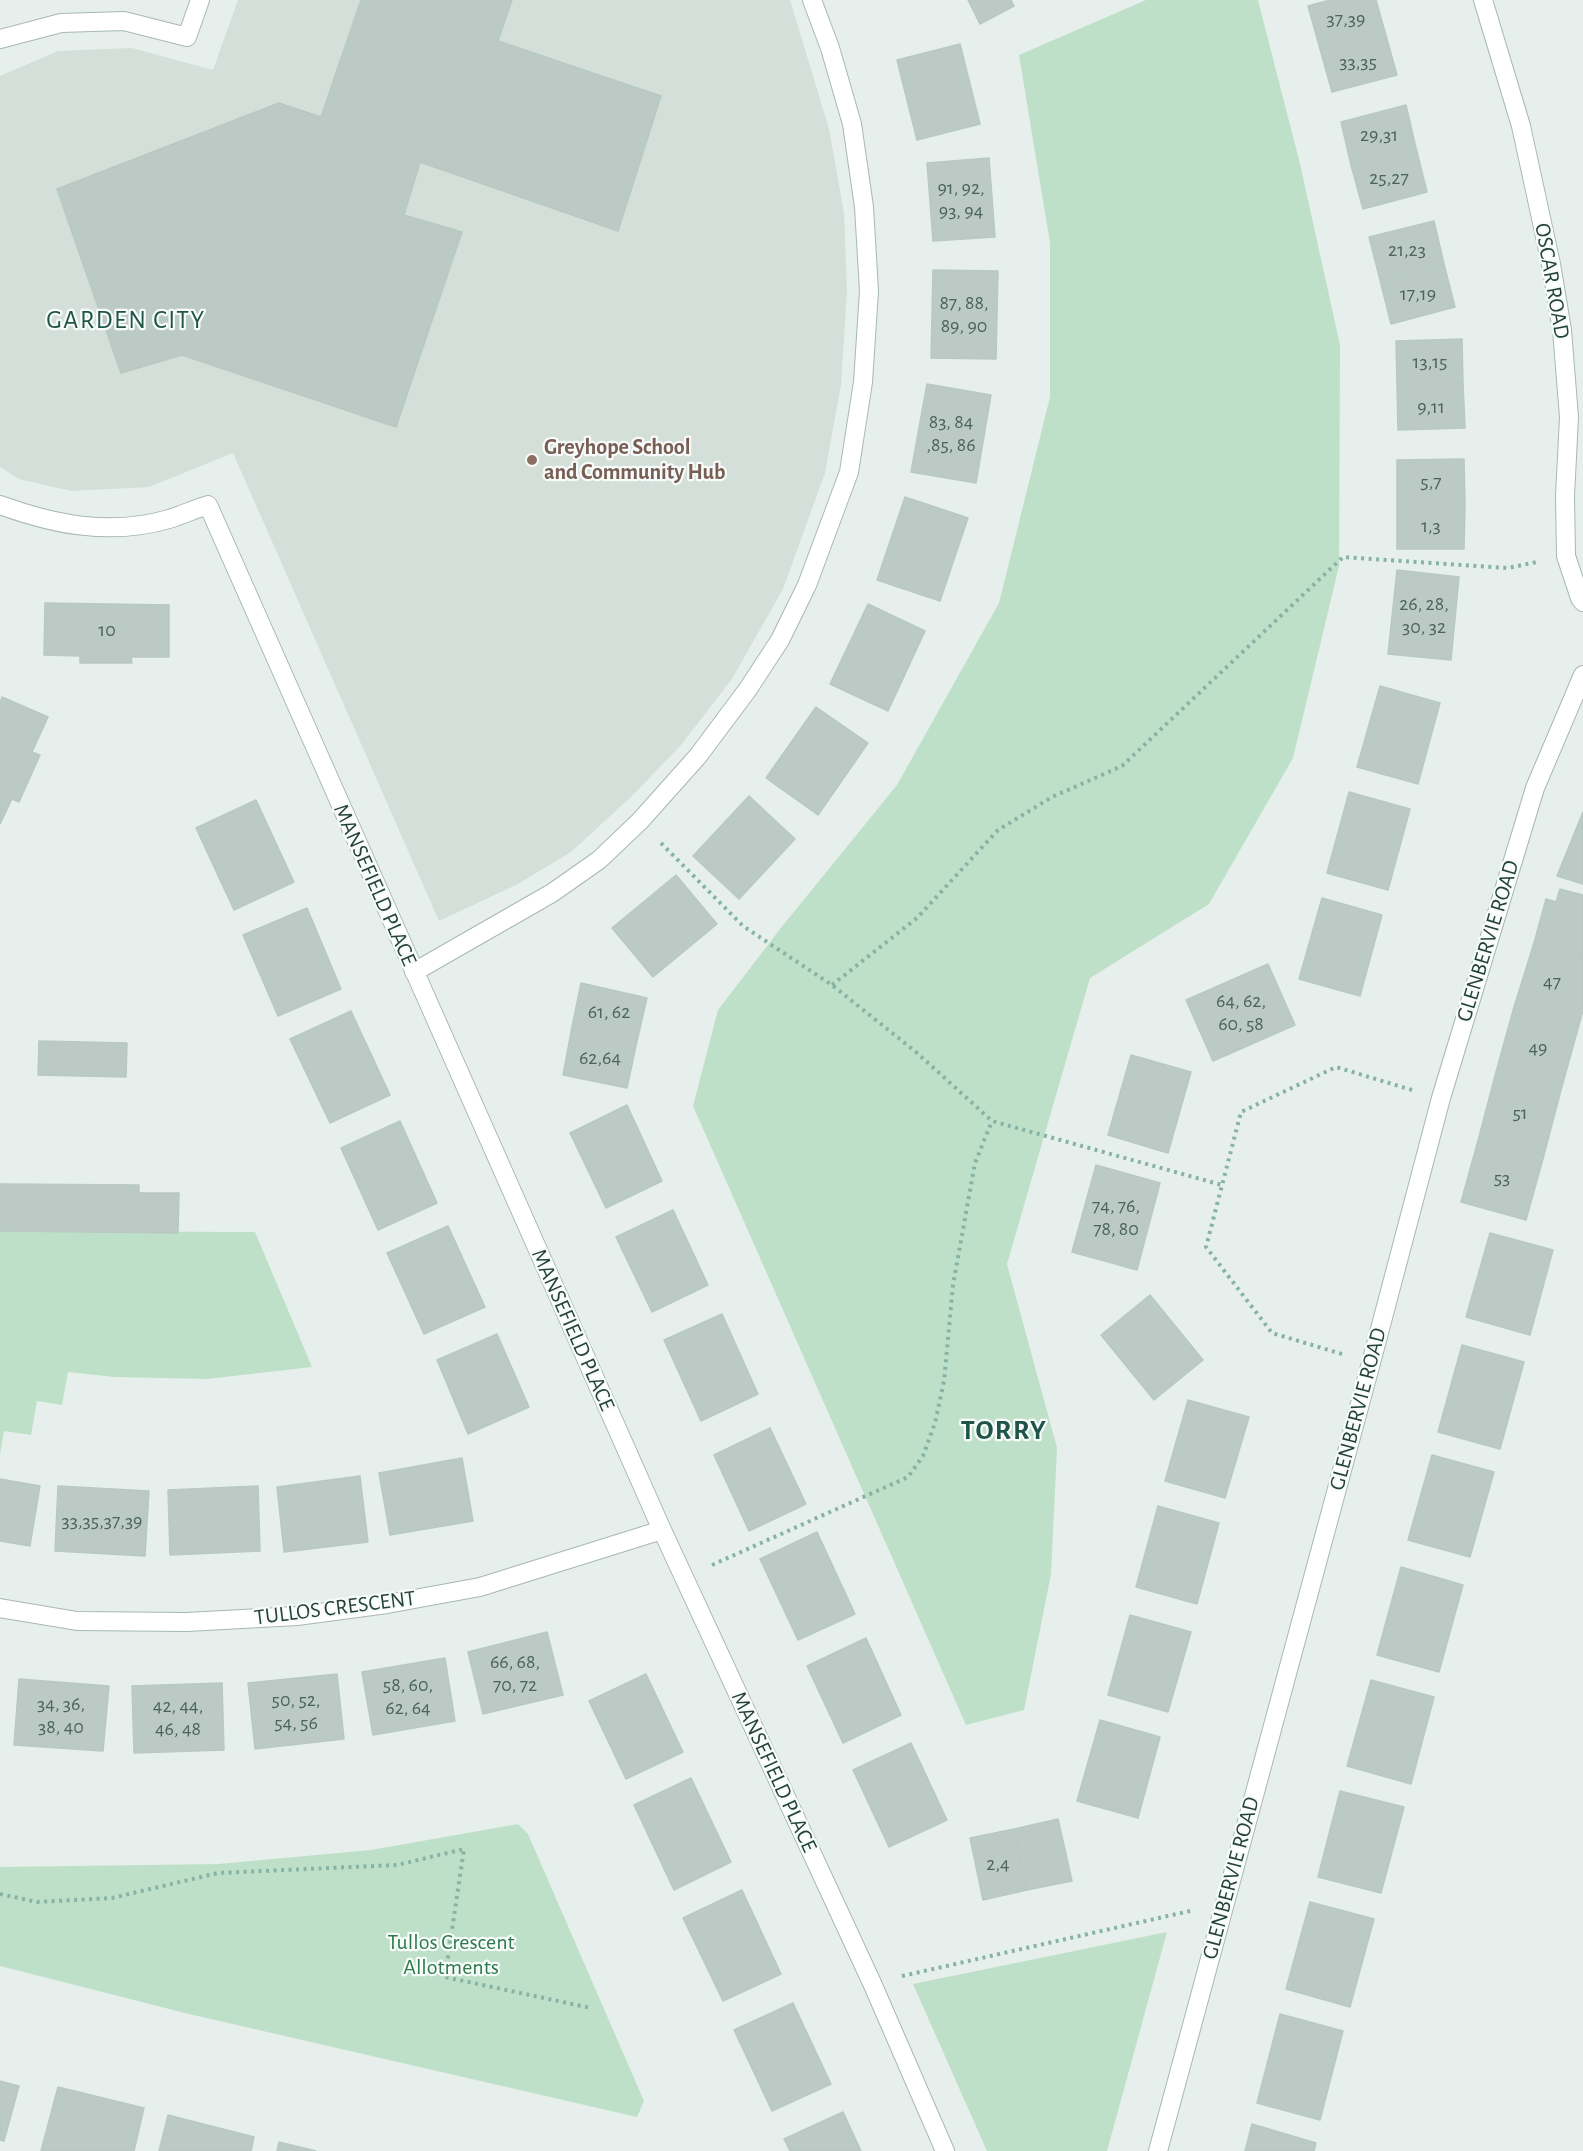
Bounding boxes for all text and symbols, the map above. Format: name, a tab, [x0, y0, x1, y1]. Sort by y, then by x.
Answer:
house number: 37,39	[1327, 7, 1365, 31]
house number: 33,35	[1339, 50, 1377, 74]
house number: 29,31	[1360, 123, 1398, 147]
house number: 25,27	[1369, 166, 1409, 190]
house number: 91, 92, 93, 94	[937, 176, 985, 223]
street label: OSCAR ROAD	[1529, 221, 1575, 341]
house number: 21,23	[1388, 238, 1426, 262]
house number: 17,19	[1400, 282, 1436, 306]
house number: 87, 88, 89, 90	[939, 291, 989, 338]
district label: GARDEN CITY	[46, 304, 206, 336]
house number: 13,15	[1413, 350, 1447, 374]
house number: 9,11	[1417, 395, 1445, 419]
house number: 83, 84 ,85, 86	[926, 410, 976, 457]
place label: Greyhope School and Community Hub	[544, 434, 726, 486]
marker: Greyhope School and Community Hub	[525, 453, 539, 467]
house number: 5,7	[1420, 470, 1442, 494]
house number: 1,3	[1421, 514, 1441, 538]
house number: 26, 28, 30, 32	[1399, 592, 1449, 639]
house number: 10	[98, 618, 116, 642]
street label: MANSEFIELD PLACE	[328, 800, 422, 970]
street label: GLENBERVIE ROAD	[1451, 857, 1525, 1025]
house number: 47	[1543, 970, 1561, 994]
house number: 64, 62, 60, 58	[1216, 989, 1266, 1036]
house number: 61, 62	[588, 1000, 630, 1024]
house number: 49	[1528, 1036, 1548, 1060]
house number: 62,64	[579, 1046, 621, 1070]
house number: 51	[1512, 1101, 1528, 1125]
house number: 53	[1494, 1166, 1510, 1190]
house number: 74, 76, 78, 80	[1092, 1194, 1140, 1241]
street label: MANSEFIELD PLACE	[526, 1245, 620, 1415]
street label: GLENBERVIE ROAD	[1324, 1325, 1392, 1493]
district label: TORRY	[961, 1414, 1047, 1448]
house number: 33,35,37,39	[61, 1509, 143, 1533]
street label: TULLOS CRESCENT	[253, 1585, 417, 1631]
house number: 66, 68, 70, 72	[490, 1650, 540, 1697]
house number: 58, 60, 62, 64	[383, 1673, 433, 1720]
street label: MANSEFIELD PLACE	[725, 1687, 823, 1857]
house number: 50, 52, 54, 56	[272, 1688, 320, 1735]
house number: 34, 36, 38, 40	[37, 1692, 85, 1739]
house number: 42, 44, 46, 48	[153, 1694, 203, 1741]
street label: GLENBERVIE ROAD	[1197, 1794, 1265, 1962]
house number: 2,4	[986, 1852, 1010, 1876]
park label: Tullos Crescent Allotments	[387, 1929, 515, 1981]

